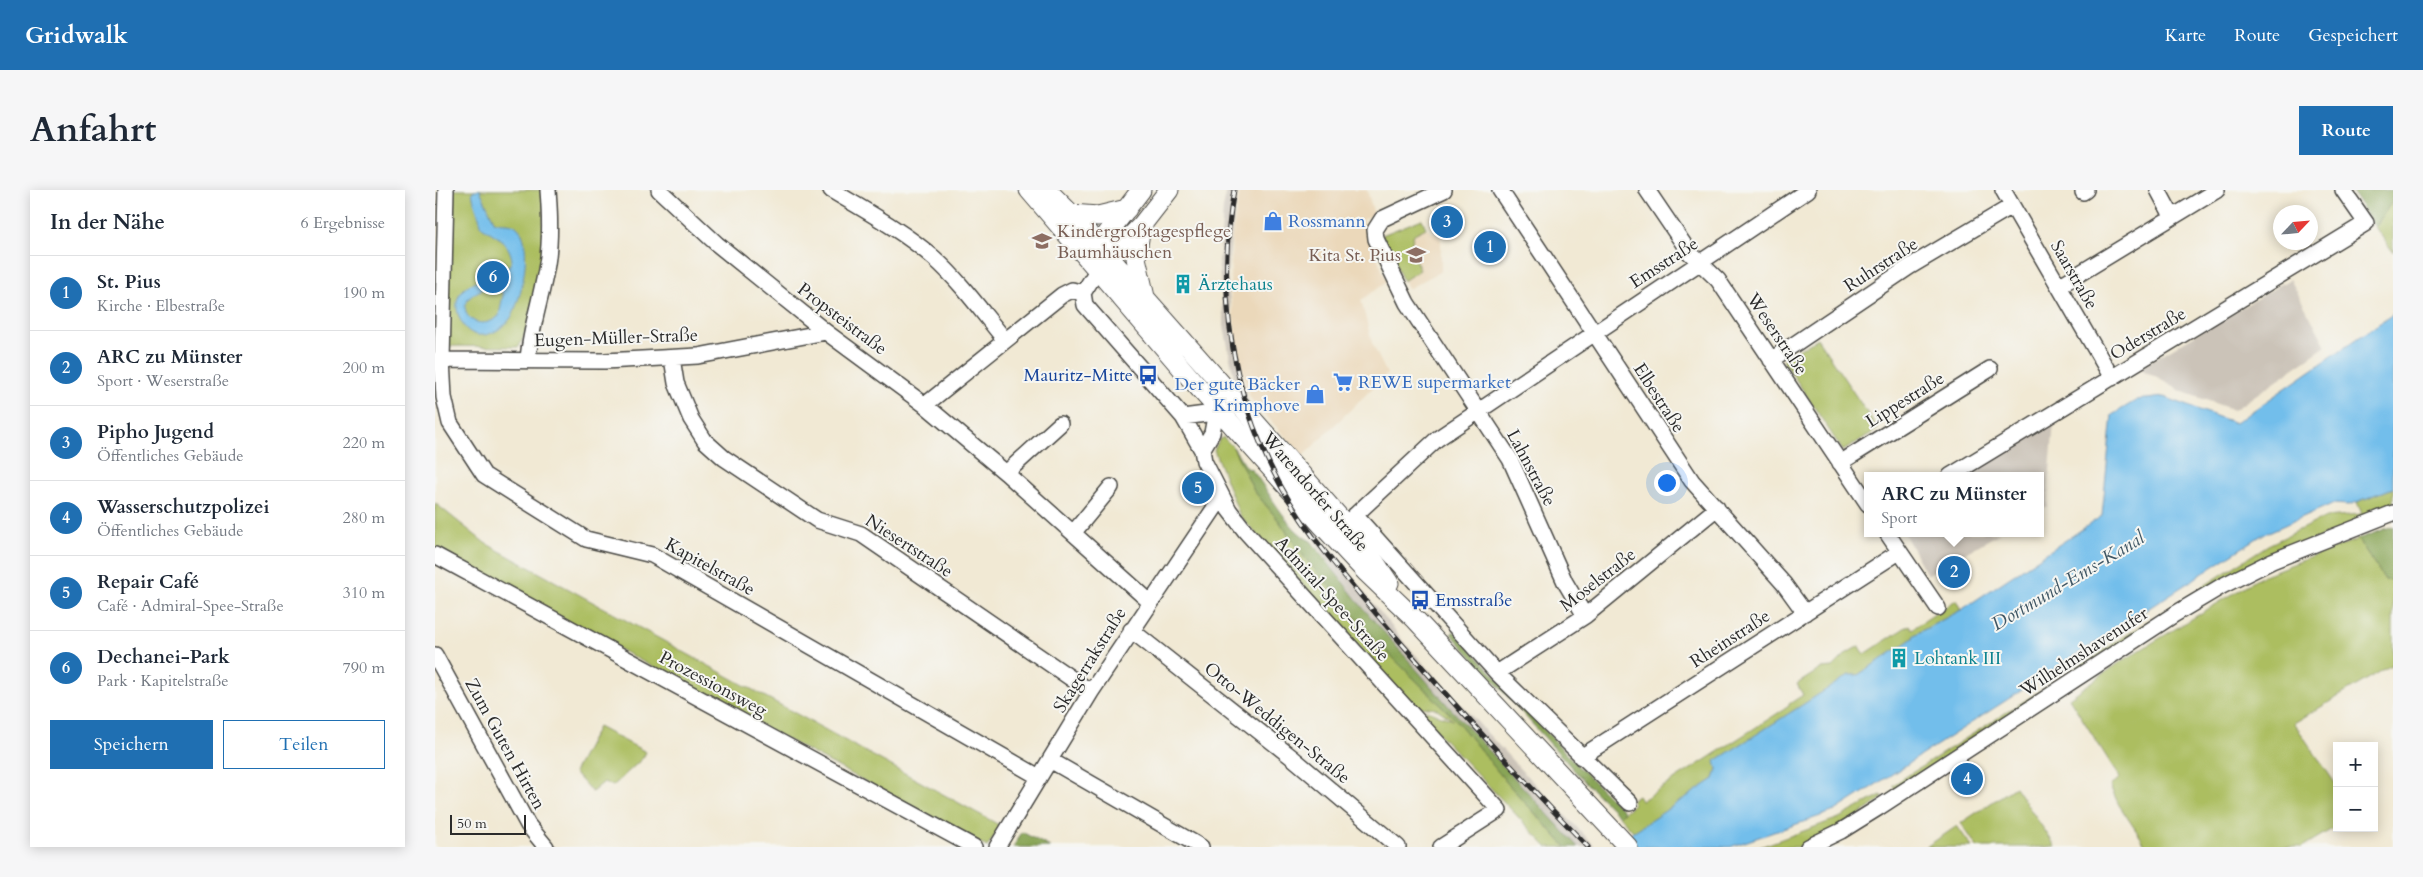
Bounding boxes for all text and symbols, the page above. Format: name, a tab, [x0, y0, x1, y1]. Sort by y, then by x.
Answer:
text: Gridwalk	[25, 19, 128, 52]
text: Karte	[2165, 23, 2206, 48]
text: Route	[2234, 23, 2280, 48]
text: Gespeichert	[2308, 23, 2398, 48]
text: Anfahrt	[30, 106, 156, 154]
button: Route	[2299, 106, 2393, 155]
pin: 3	[1431, 203, 1463, 241]
north arrow	[2273, 205, 2318, 250]
text: In der Nähe	[50, 208, 165, 237]
place label: Rossmann	[1288, 209, 1366, 234]
shop icon: Rossmann	[1262, 210, 1284, 232]
text: 6 Ergebnisse	[300, 212, 385, 234]
place label: Kindergroßtagespflege Baumhäuschen	[1057, 219, 1231, 265]
pin: 1	[1474, 228, 1506, 266]
school or university icon: Kindergroßtagespflege Baumhäuschen	[1031, 230, 1053, 252]
street label: Emsstraße	[1625, 231, 1703, 295]
street label: Ruhrstraße	[1839, 232, 1923, 298]
street label: Saarstraße	[2044, 236, 2104, 314]
place label: Kita St. Pius	[1309, 243, 1401, 268]
school or university icon: Kita St. Pius	[1405, 244, 1427, 266]
pin: 6	[477, 258, 509, 296]
text: St. Pius	[97, 269, 161, 295]
place label: Ärztehaus	[1198, 272, 1273, 297]
building icon: Ärztehaus	[1172, 273, 1194, 295]
street label: Propsteistraße	[792, 277, 892, 361]
text: 1	[62, 282, 70, 304]
text: 190 m	[343, 282, 385, 304]
street label: Weserstraße	[1740, 287, 1814, 380]
text: Kirche · Elbestraße	[97, 295, 225, 317]
street label: Oderstraße	[2105, 301, 2191, 367]
street label: Eugen-Müller-Straße	[534, 323, 698, 353]
text: ARC zu Münster	[97, 344, 242, 370]
text: 2	[62, 357, 70, 379]
text: 200 m	[343, 357, 385, 379]
street label: Elbestraße	[1627, 358, 1691, 438]
place label: Mauritz-Mitte	[1023, 363, 1133, 388]
bus stop icon: Mauritz-Mitte	[1137, 364, 1159, 386]
street label: Lippestraße	[1861, 366, 1949, 434]
text: Sport · Weserstraße	[97, 370, 229, 392]
place label: REWE supermarket	[1358, 370, 1511, 395]
supermarket icon: REWE supermarket	[1332, 371, 1354, 393]
place label: Der gute Bäcker Krimphove	[1174, 372, 1300, 418]
shop icon: Der gute Bäcker Krimphove	[1304, 383, 1326, 405]
text: Pipho Jugend	[97, 419, 214, 445]
street label: Lahnstraße	[1500, 425, 1562, 511]
street label: Warendorfer Straße	[1255, 426, 1374, 557]
text: 3	[62, 432, 70, 454]
text: 220 m	[343, 432, 385, 454]
text: Öffentliches Gebäude	[97, 445, 244, 467]
pin: 5	[1182, 469, 1214, 507]
your location	[1654, 470, 1680, 496]
popup	[1864, 472, 2044, 537]
text: ARC zu Münster	[1881, 481, 2027, 507]
text: Wasserschutzpolizei	[97, 494, 270, 520]
text: 4	[62, 507, 70, 529]
text: 280 m	[343, 507, 385, 529]
text: Sport	[1881, 507, 1917, 529]
street label: Niesertstraße	[860, 508, 958, 584]
text: Öffentliches Gebäude	[97, 520, 244, 542]
water label: Dortmund-Ems-Kanal	[1986, 524, 2150, 637]
street label: Admiral-Spee-Straße	[1269, 531, 1395, 667]
street label: Kapitelstraße	[661, 532, 759, 602]
street label: Moselstraße	[1555, 542, 1641, 618]
pin: 2	[1938, 553, 1970, 591]
text: Repair Café	[97, 569, 199, 595]
text: 5	[62, 582, 70, 604]
text: 310 m	[343, 582, 385, 604]
place label: Emsstraße	[1435, 588, 1512, 613]
bus stop icon: Emsstraße	[1409, 589, 1431, 611]
text: Café · Admiral-Spee-Straße	[97, 595, 284, 617]
street label: Wilhelmshavenufer	[2014, 601, 2154, 704]
street label: Skagerrakstraße	[1048, 602, 1132, 718]
street label: Rheinstraße	[1685, 604, 1775, 674]
text: Dechanei-Park	[97, 644, 230, 670]
street label: Prozessionsweg	[655, 645, 772, 723]
place label: Lohtank III	[1914, 646, 2001, 671]
building icon: Lohtank III	[1888, 647, 1910, 669]
street label: Otto-Weddigen-Straße	[1199, 656, 1355, 790]
text: 6	[62, 657, 70, 679]
text: 790 m	[343, 657, 385, 679]
text: Park · Kapitelstraße	[97, 670, 229, 692]
street label: Zum Guten Hirten	[459, 674, 552, 815]
button: Speichern	[50, 720, 213, 769]
button: Teilen	[223, 720, 385, 769]
map controls	[2333, 742, 2378, 832]
button: +	[2333, 742, 2378, 787]
pin: 4	[1951, 760, 1983, 798]
button: −	[2333, 787, 2378, 832]
scale bar	[450, 812, 526, 835]
text: 50 m	[457, 814, 487, 833]

